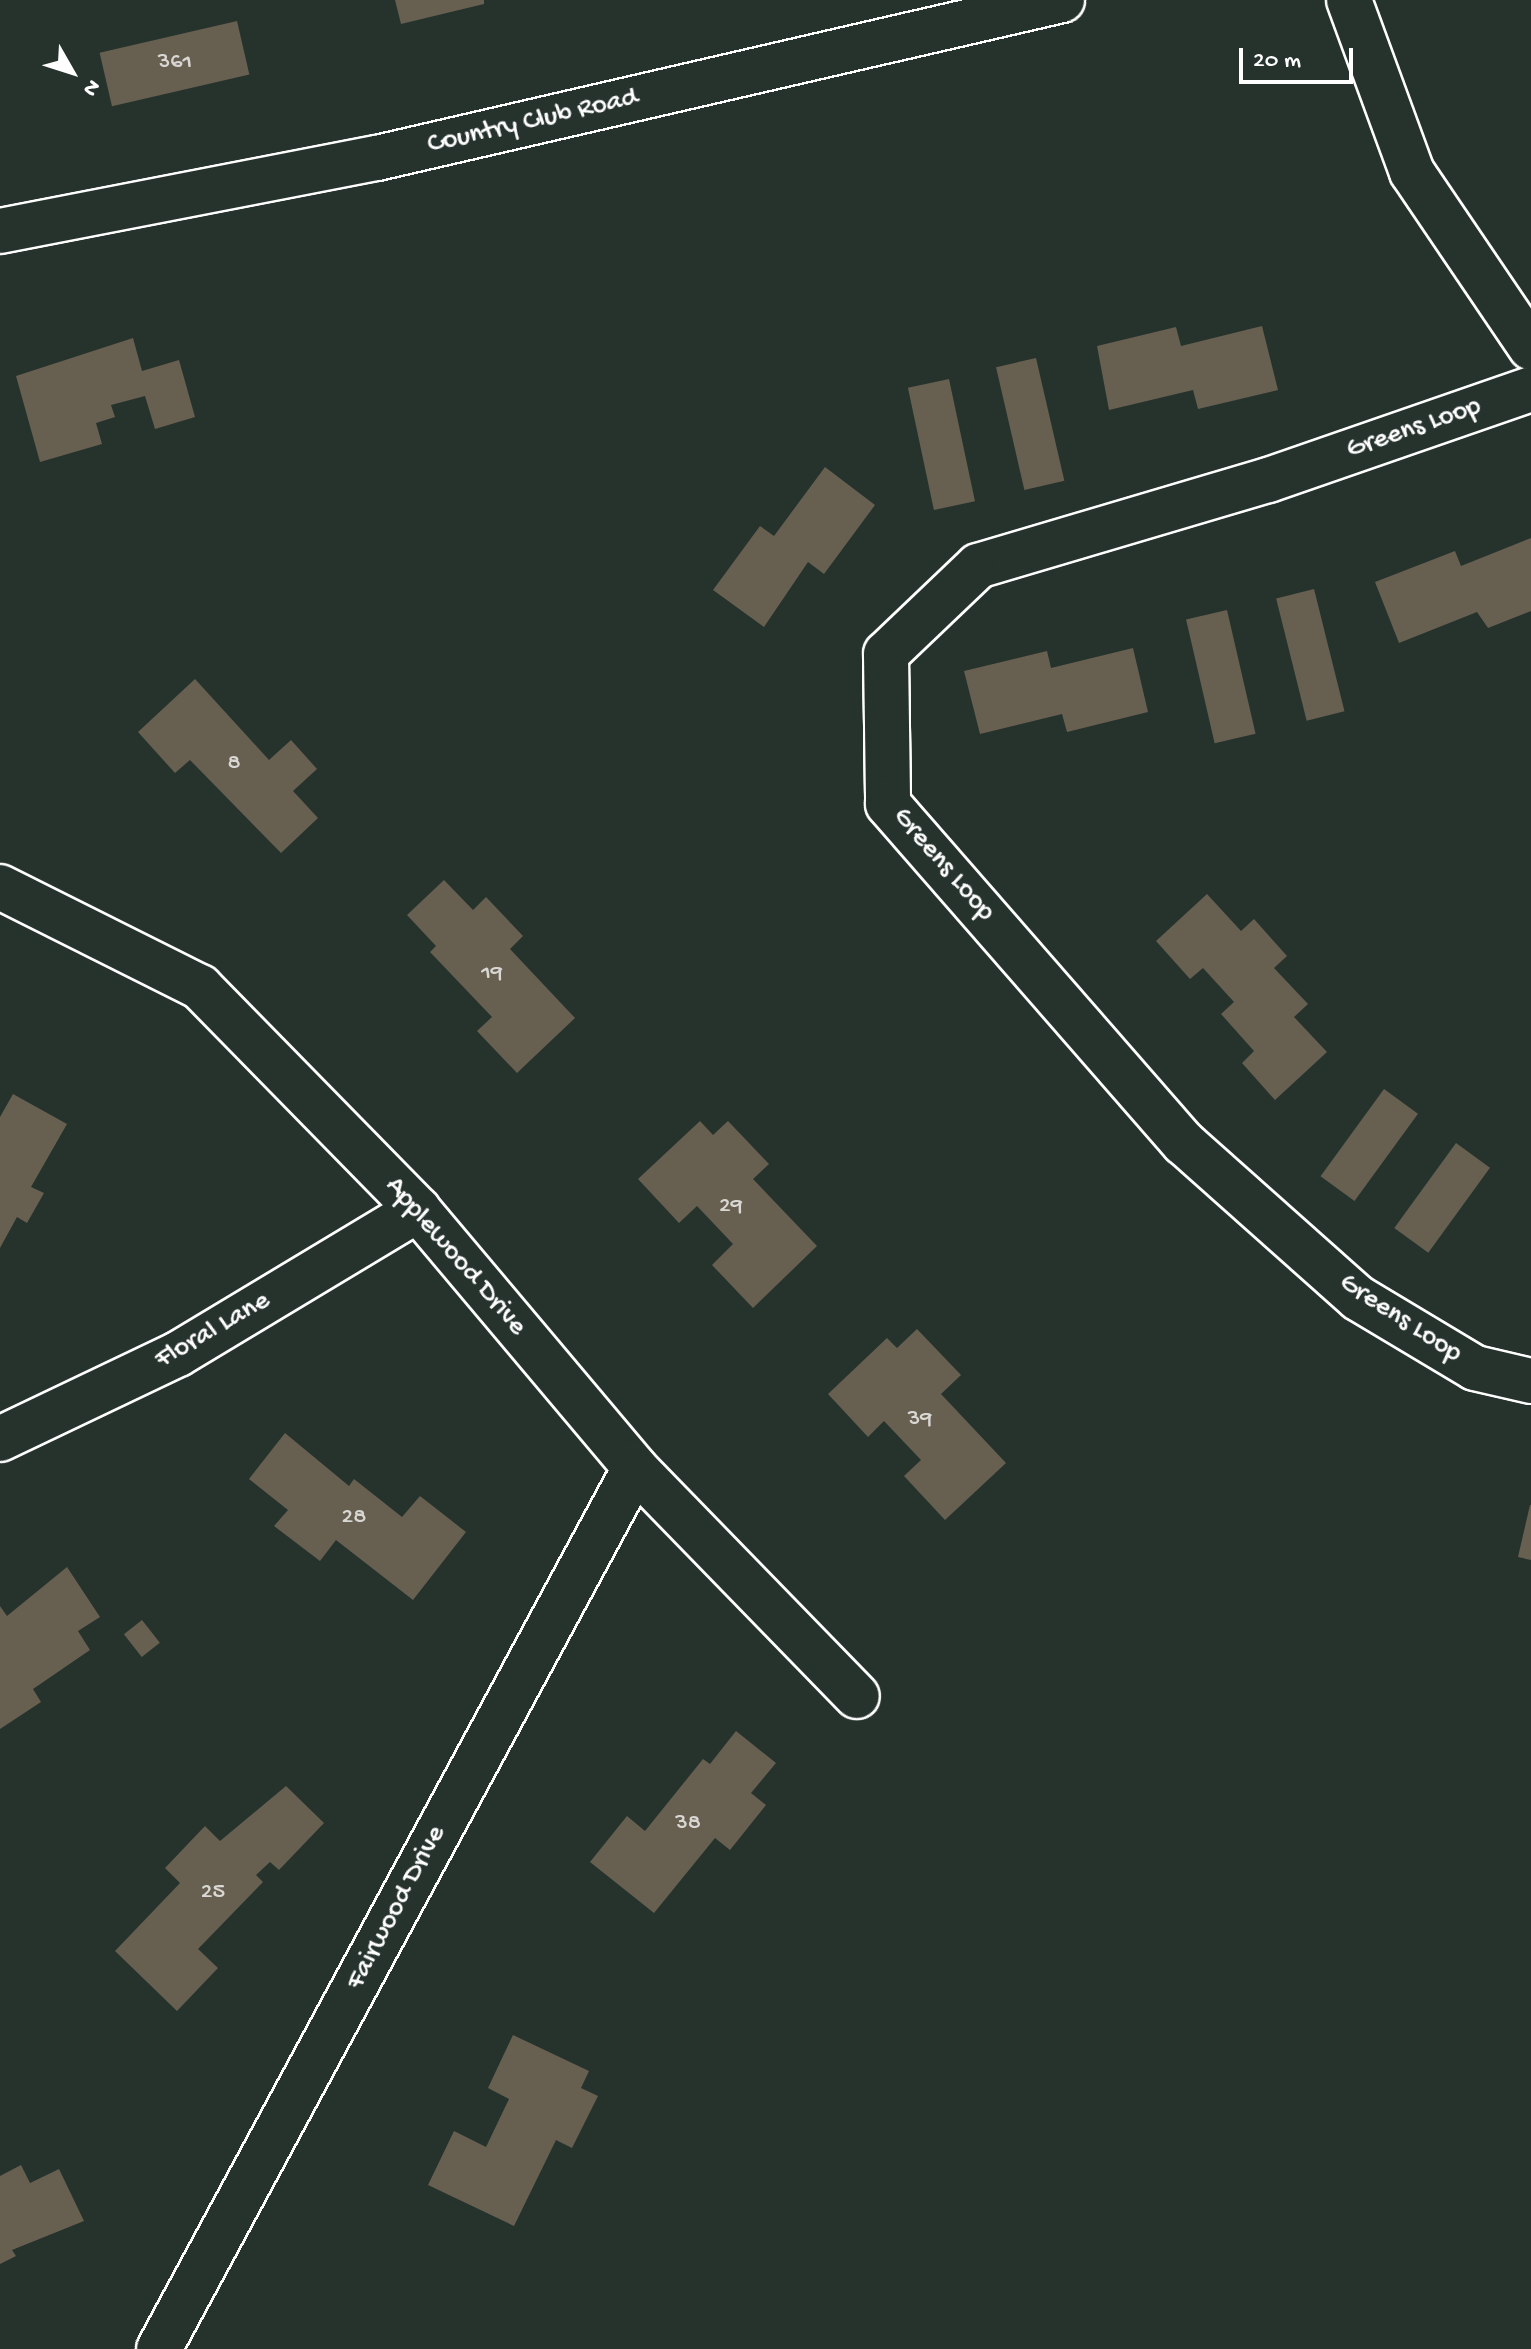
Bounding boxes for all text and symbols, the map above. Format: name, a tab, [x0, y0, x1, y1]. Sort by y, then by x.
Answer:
north arrow	[32, 32, 112, 112]
scale bar	[1243, 32, 1357, 82]
text: 20 m	[1253, 47, 1301, 76]
house number: 361	[158, 49, 192, 77]
text: N	[76, 73, 105, 101]
street label: Country Club Road	[425, 81, 641, 163]
street label: Greens Loop	[1342, 390, 1486, 468]
house number: 8	[227, 750, 241, 778]
street label: Greens Loop	[884, 801, 1002, 929]
house number: 19	[481, 960, 503, 988]
street label: Applewood Drive	[377, 1171, 533, 1343]
house number: 29	[719, 1193, 743, 1221]
street label: Greens Loop	[1332, 1267, 1468, 1371]
street label: Floral Lane	[150, 1285, 276, 1377]
house number: 39	[908, 1406, 932, 1434]
house number: 28	[342, 1504, 366, 1532]
house number: 38	[675, 1810, 701, 1838]
street label: Fairwood Drive	[340, 1820, 454, 1996]
house number: 25	[201, 1879, 225, 1907]

